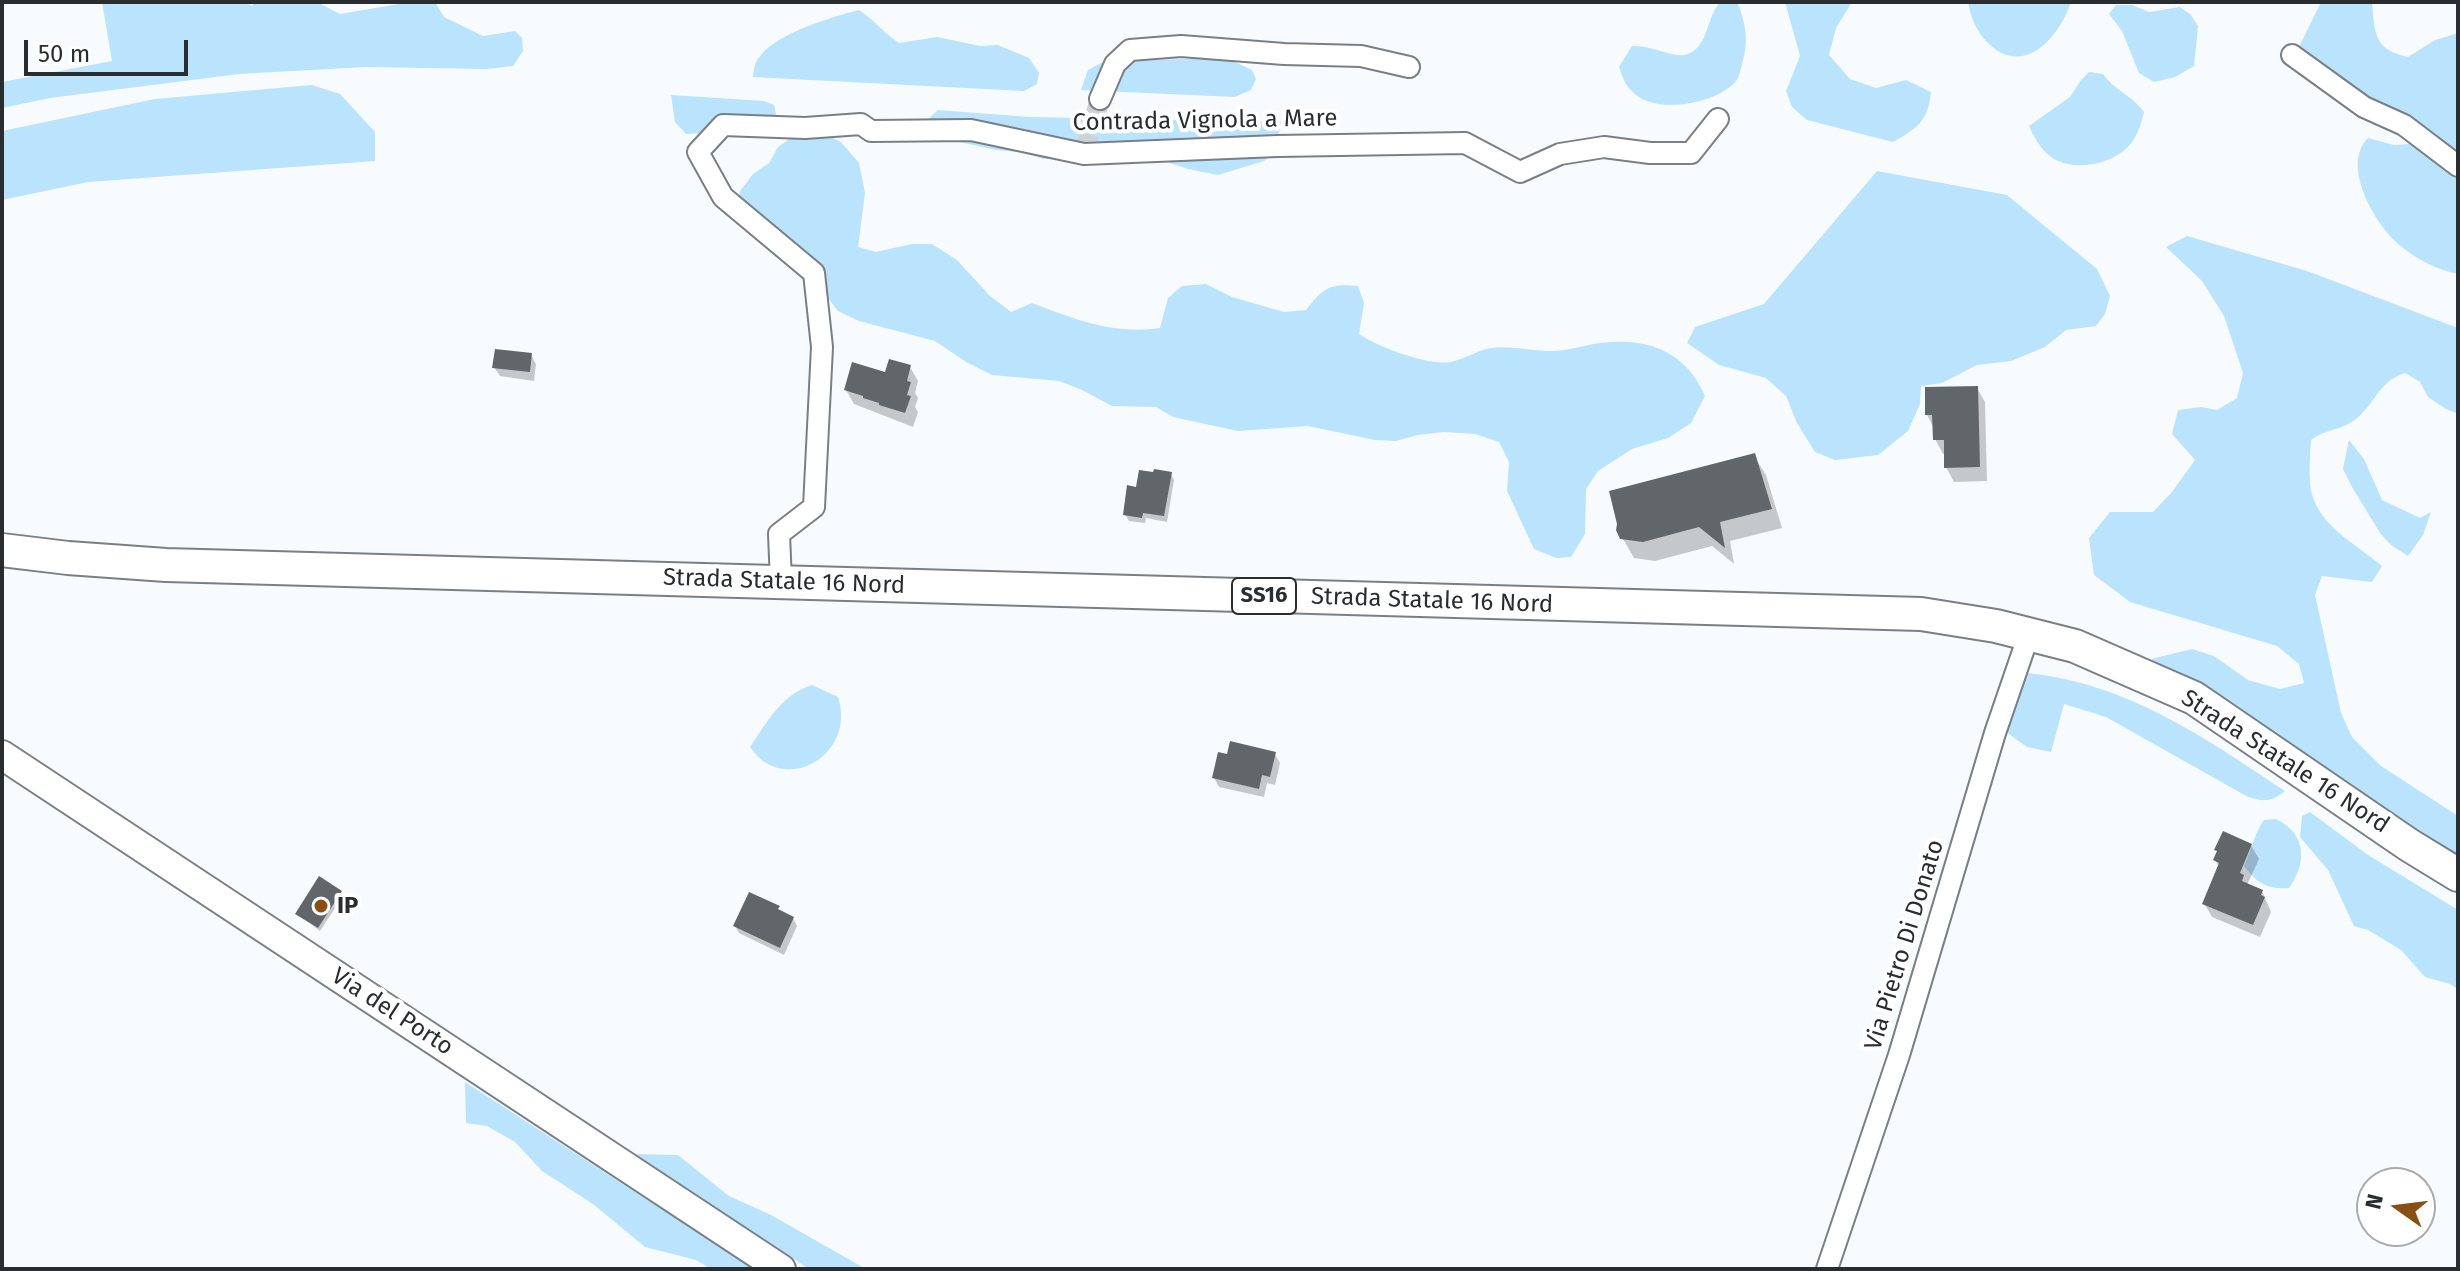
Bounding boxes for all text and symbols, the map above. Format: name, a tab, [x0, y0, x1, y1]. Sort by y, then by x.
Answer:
scale bar	[28, 24, 192, 74]
text: 50 m	[38, 40, 90, 68]
street label: Contrada Vignola a Mare	[1072, 104, 1338, 138]
street label: Strada Statale 16 Nord	[663, 563, 905, 601]
road number: SS16	[1232, 578, 1296, 614]
street label: Strada Statale 16 Nord	[1311, 582, 1553, 620]
street label: Strada Statale 16 Nord	[2176, 684, 2394, 840]
street label: Via Pietro Di Donato	[1859, 836, 1951, 1054]
place label: IP	[337, 892, 358, 920]
marker: IP	[312, 897, 330, 915]
street label: Via del Porto	[326, 962, 458, 1062]
north arrow	[2356, 1167, 2436, 1247]
text: N	[2359, 1191, 2389, 1212]

